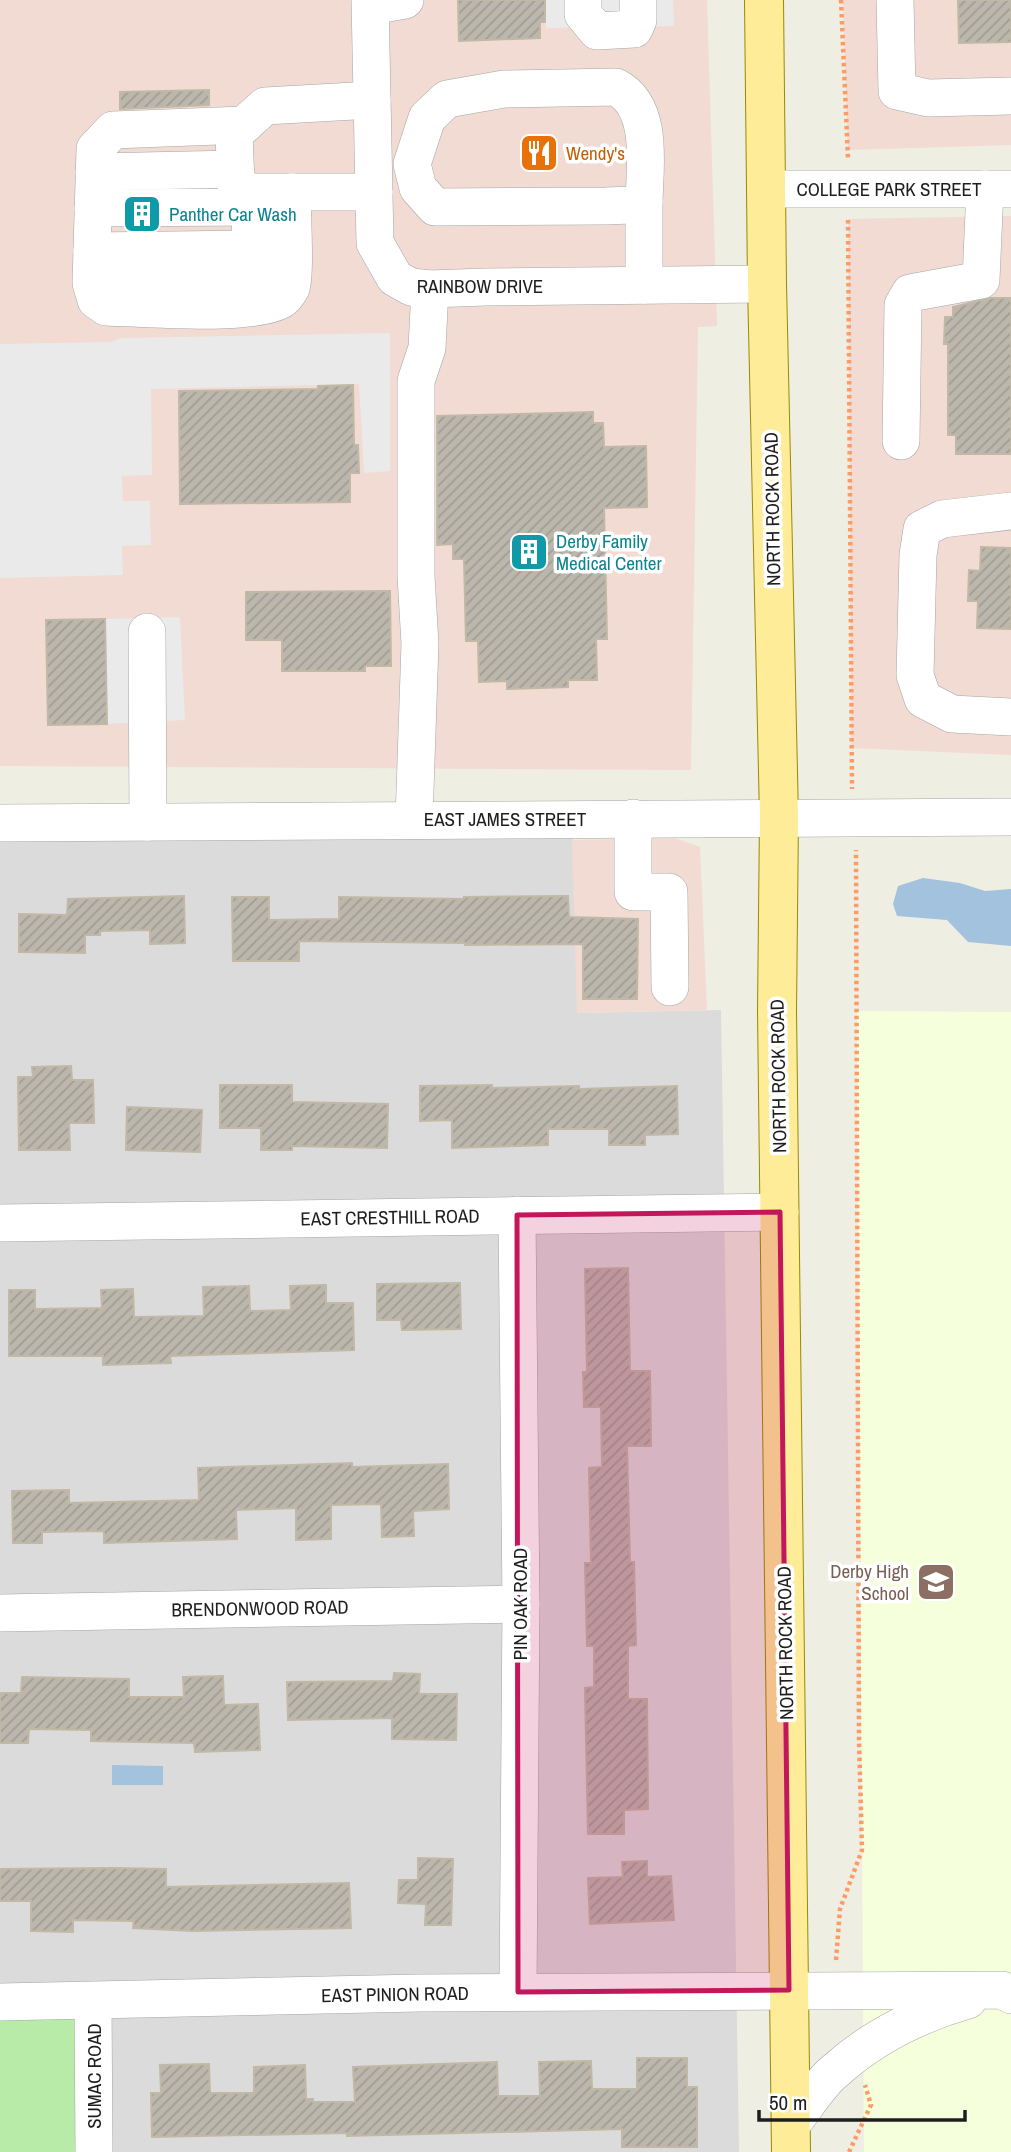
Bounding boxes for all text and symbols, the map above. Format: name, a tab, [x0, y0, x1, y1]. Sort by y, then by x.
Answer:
restaurant icon: Wendy's	[518, 132, 560, 174]
place label: Wendy's	[566, 140, 625, 166]
street label: COLLEGE PARK STREET	[796, 176, 982, 202]
building icon: Panther Car Wash	[121, 193, 163, 235]
place label: Panther Car Wash	[169, 201, 297, 227]
street label: RAINBOW DRIVE	[417, 273, 543, 299]
street label: NORTH ROCK ROAD	[758, 432, 786, 586]
place label: Derby Family Medical Center	[556, 528, 662, 576]
building icon: Derby Family Medical Center	[508, 531, 550, 573]
street label: EAST JAMES STREET	[424, 806, 587, 832]
street label: NORTH ROCK ROAD	[764, 999, 792, 1153]
street label: EAST CRESTHILL ROAD	[300, 1202, 480, 1232]
street label: PIN OAK ROAD	[507, 1548, 533, 1660]
place label: Derby High School	[830, 1558, 909, 1606]
school or university icon: Derby High School	[915, 1561, 957, 1603]
street label: NORTH ROCK ROAD	[771, 1566, 799, 1720]
street label: BRENDONWOOD ROAD	[171, 1593, 349, 1623]
street label: EAST PINION ROAD	[321, 1980, 469, 2008]
street label: SUMAC ROAD	[81, 2023, 107, 2129]
scale bar	[759, 2078, 965, 2122]
text: 50 m	[769, 2088, 807, 2117]

